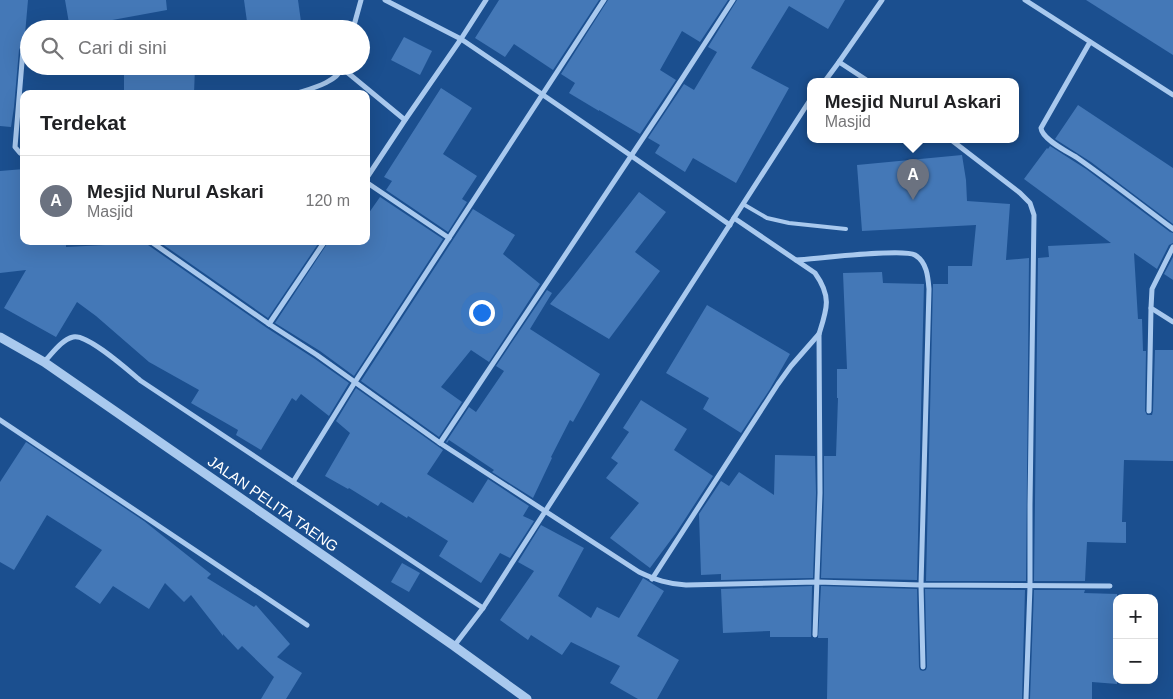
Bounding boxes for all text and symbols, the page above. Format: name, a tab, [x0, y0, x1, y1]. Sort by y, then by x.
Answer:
search box	[20, 20, 370, 75]
icon: search	[38, 34, 66, 62]
text: Cari di sini	[78, 37, 167, 58]
popup	[807, 78, 1019, 143]
text: Mesjid Nurul Askari	[825, 91, 1001, 112]
text: Terdekat	[40, 111, 126, 134]
text: Masjid	[825, 113, 871, 130]
pin: A	[897, 159, 929, 200]
text: Mesjid Nurul Askari	[87, 181, 264, 202]
text: A	[50, 192, 62, 209]
text: 120 m	[306, 192, 350, 209]
text: Masjid	[87, 203, 133, 220]
your location	[469, 300, 495, 326]
street label: JALAN PELITA TAENG	[205, 452, 342, 555]
map controls	[1113, 594, 1158, 684]
button: +	[1113, 594, 1158, 639]
button: −	[1113, 639, 1158, 684]

